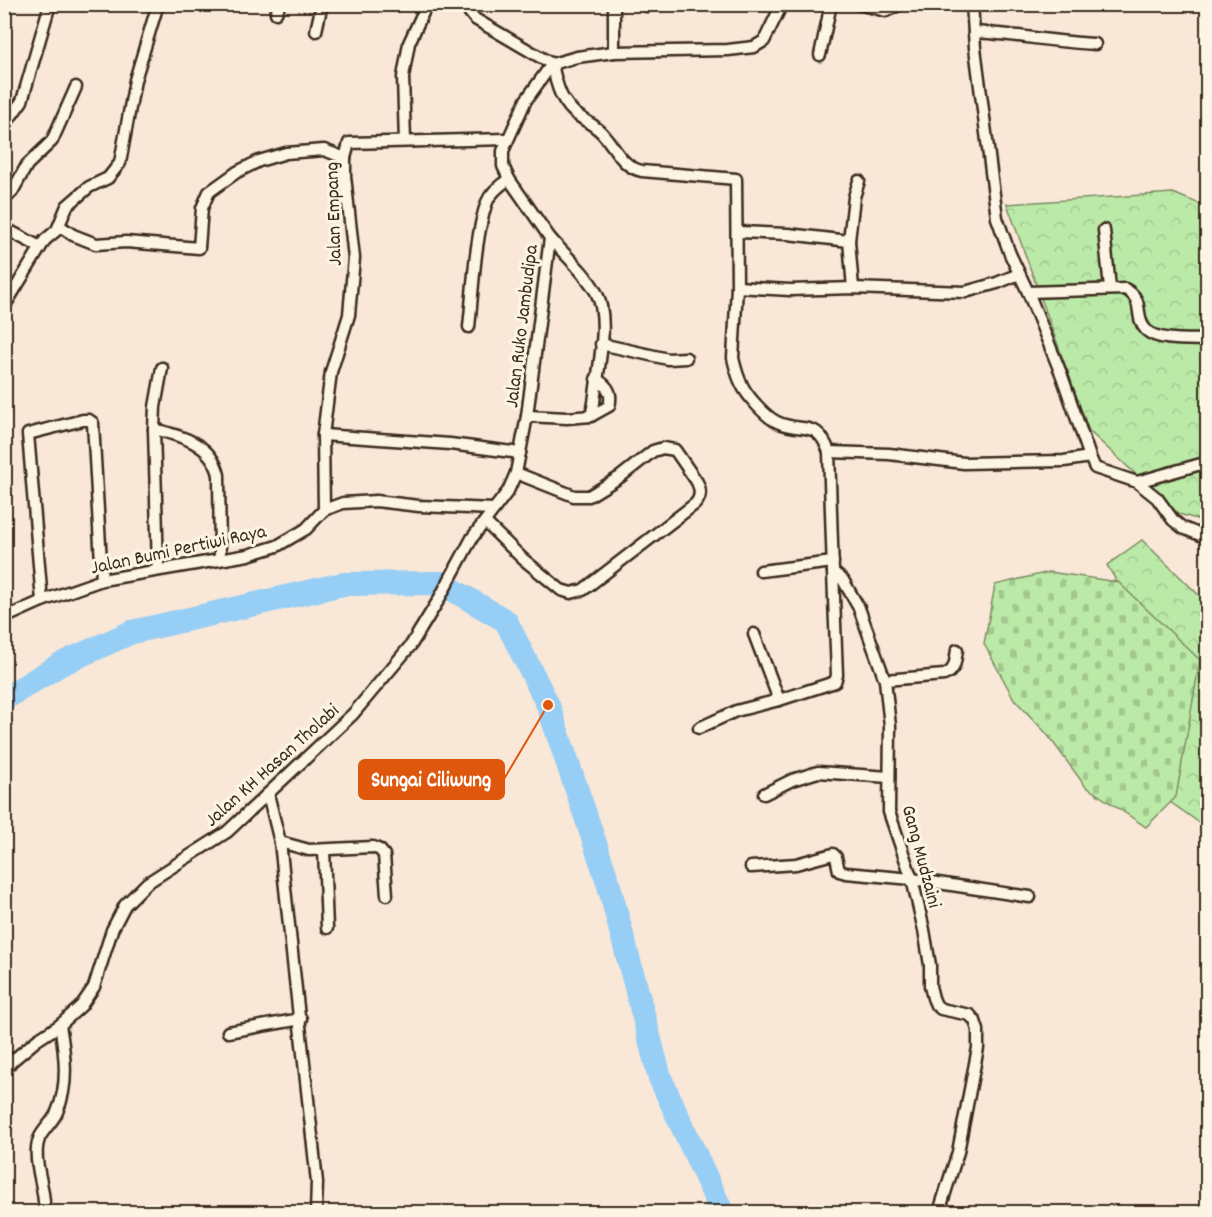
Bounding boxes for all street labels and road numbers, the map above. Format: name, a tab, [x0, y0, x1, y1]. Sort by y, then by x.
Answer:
street label: Jalan Empang	[319, 161, 351, 266]
street label: Jalan Ruko Jambudipa	[499, 243, 547, 409]
street label: Jalan Bumi Pertiwi Raya	[88, 519, 270, 583]
street label: Jalan KH Hasan Tholabi	[200, 698, 347, 834]
street label: Gang Mudzaini	[893, 802, 947, 912]

